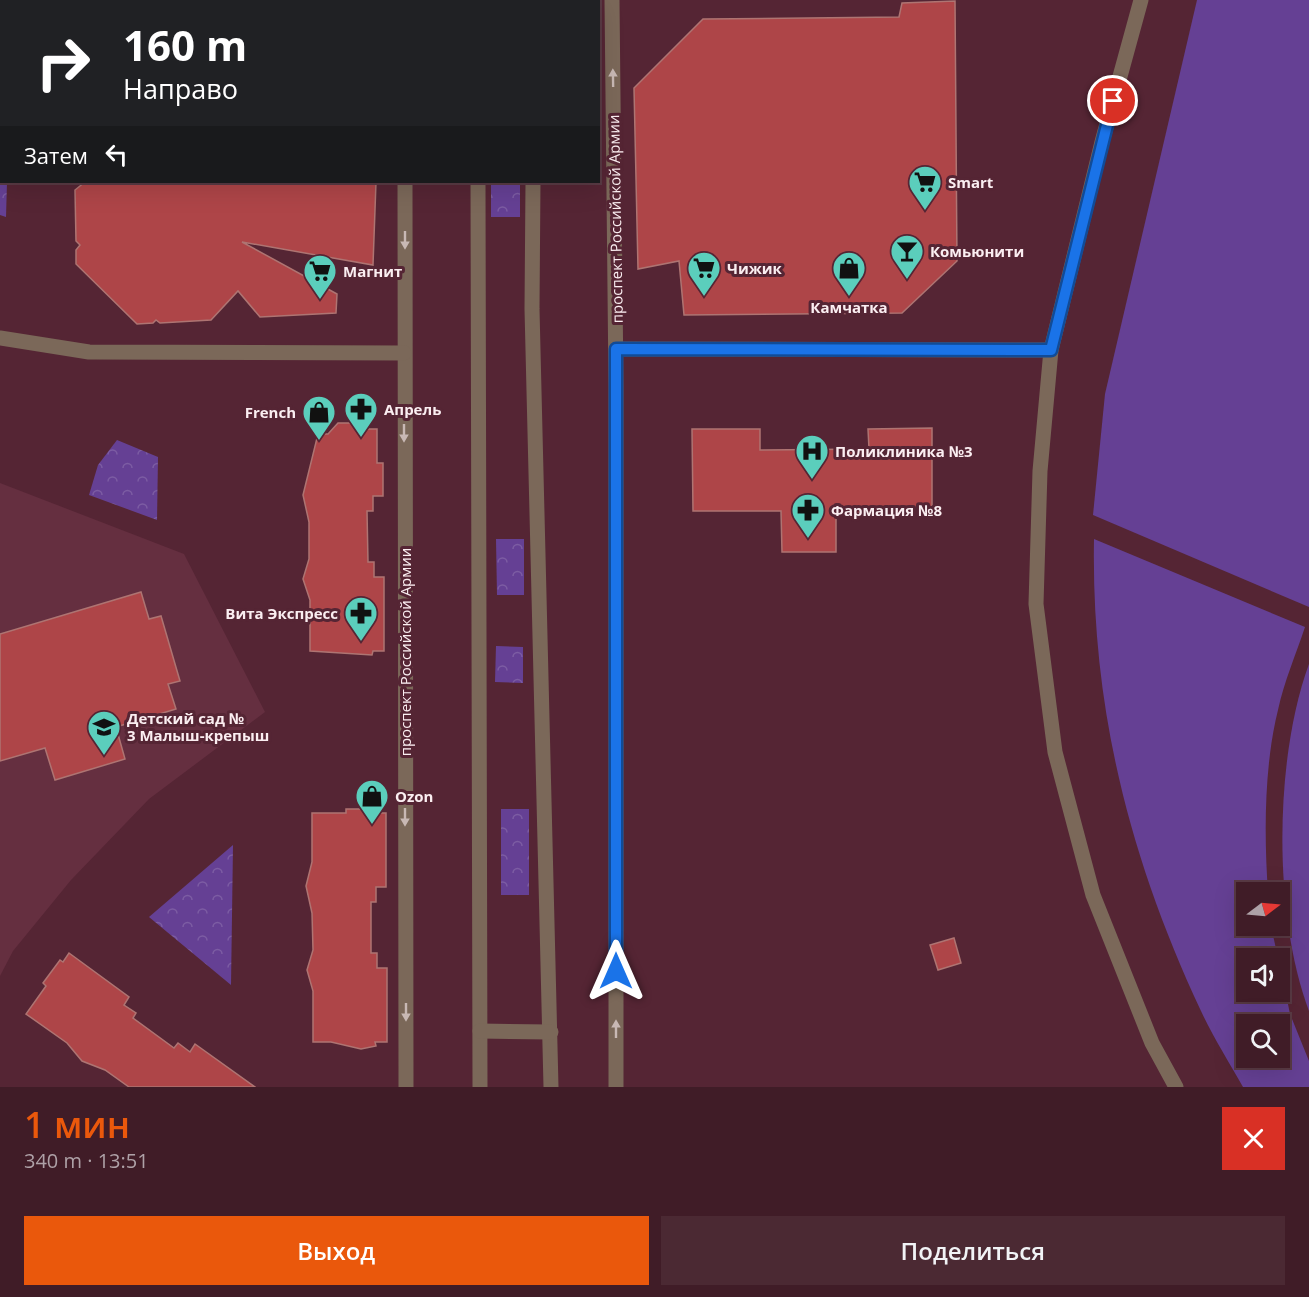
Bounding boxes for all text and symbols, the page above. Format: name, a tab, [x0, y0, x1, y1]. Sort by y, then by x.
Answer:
text: 160 m	[123, 16, 247, 73]
icon: right	[24, 24, 102, 102]
one-way arrow	[608, 68, 618, 87]
text: Направо	[123, 70, 238, 107]
pin	[1087, 75, 1138, 126]
icon: arrive	[1096, 84, 1129, 117]
street label: проспект Российской Армии	[603, 114, 627, 324]
icon: left	[100, 138, 133, 171]
text: Затем	[24, 140, 88, 170]
supermarket icon: Smart	[907, 164, 943, 211]
place label: Smart	[948, 172, 994, 192]
one-way arrow	[400, 230, 410, 249]
bar icon: Комьюнити	[889, 233, 925, 280]
place label: Комьюнити	[930, 241, 1024, 261]
supermarket icon: Чижик	[686, 250, 722, 297]
shop icon: Камчатка	[831, 250, 867, 297]
supermarket icon: Магнит	[302, 253, 338, 300]
place label: Чижик	[727, 258, 783, 278]
place label: Магнит	[343, 261, 402, 281]
place label: Камчатка	[810, 297, 888, 317]
pharmacy icon: Апрель	[343, 391, 379, 438]
shop icon: French	[301, 394, 337, 441]
place label: Апрель	[384, 399, 441, 419]
place label: French	[245, 402, 296, 422]
one-way arrow	[400, 423, 409, 442]
hospital icon: Поликлиника №3	[794, 433, 830, 480]
place label: Поликлиника №3	[835, 441, 973, 461]
pharmacy icon: Фармация №8	[790, 492, 826, 539]
place label: Фармация №8	[831, 500, 943, 520]
street label: проспект Российской Армии	[395, 548, 415, 756]
pharmacy icon: Вита Экспресс	[343, 595, 379, 642]
place label: Вита Экспресс	[225, 603, 338, 623]
place label: Детский сад № 3 Малыш-крепыш	[127, 708, 269, 745]
school or university icon: Детский сад № 3 Малыш-крепыш	[86, 709, 122, 756]
shop icon: Ozon	[354, 778, 390, 825]
place label: Ozon	[395, 786, 433, 806]
one-way arrow	[400, 807, 410, 826]
north arrow	[1236, 882, 1290, 936]
map controls	[1236, 882, 1290, 1068]
position arrow	[584, 939, 648, 1003]
button: sound	[1236, 948, 1290, 1002]
one-way arrow	[401, 1002, 411, 1021]
button: search	[1236, 1014, 1290, 1068]
one-way arrow	[611, 1019, 621, 1038]
text: 1 мин	[24, 1100, 130, 1149]
button: close	[1222, 1107, 1285, 1170]
text: 340 m · 13:51	[24, 1147, 149, 1174]
button: Выход	[24, 1216, 649, 1285]
button: Поделиться	[661, 1216, 1285, 1285]

